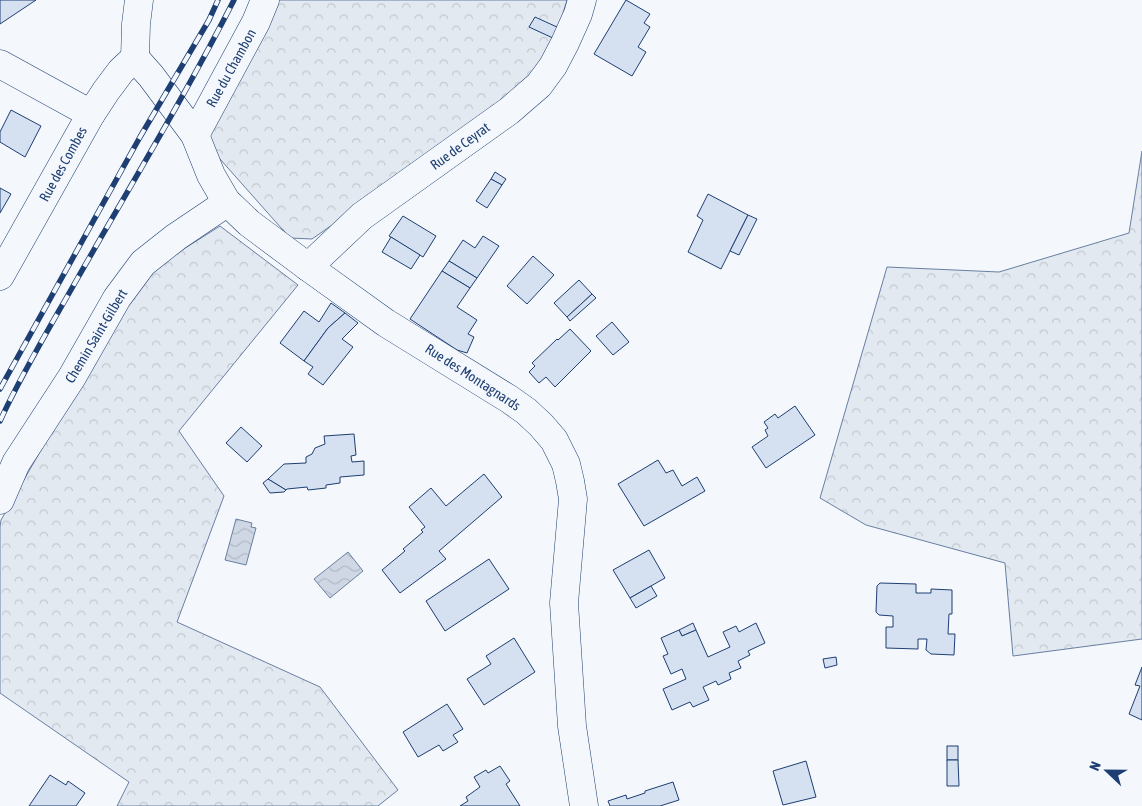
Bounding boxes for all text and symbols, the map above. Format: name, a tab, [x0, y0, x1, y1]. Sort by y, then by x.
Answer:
street label: Rue du Chambon	[203, 26, 259, 110]
street label: Rue de Ceyrat	[427, 119, 493, 173]
street label: Rue des Combes	[36, 124, 90, 204]
street label: Chemin Saint-Gilbert	[62, 286, 130, 386]
street label: Rue des Montagnards	[422, 340, 524, 414]
north arrow	[1082, 746, 1132, 796]
text: N	[1086, 759, 1104, 773]

